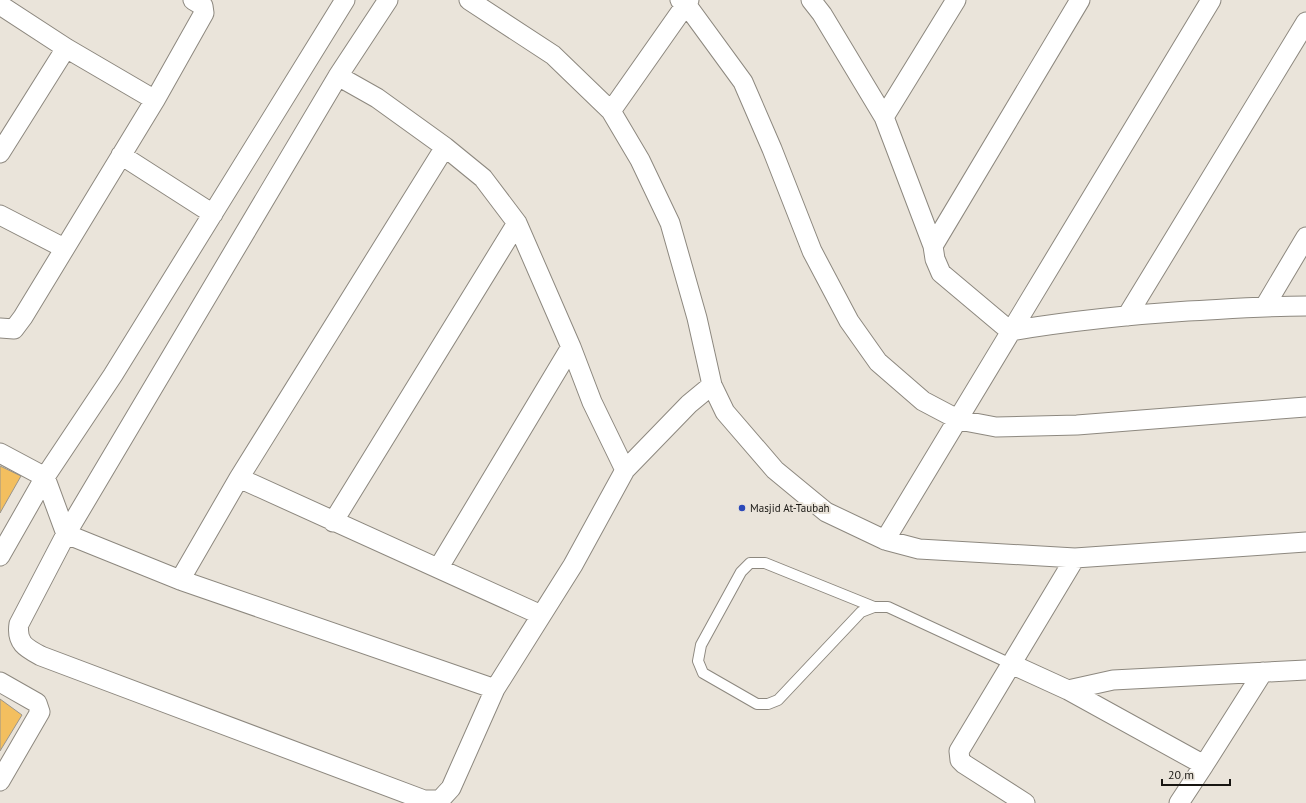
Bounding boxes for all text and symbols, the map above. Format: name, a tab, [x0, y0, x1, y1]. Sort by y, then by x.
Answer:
place label: Masjid At-Taubah	[750, 501, 830, 515]
marker: Masjid At-Taubah	[737, 503, 747, 513]
scale bar	[1162, 761, 1230, 787]
text: 20 m	[1168, 767, 1194, 782]

